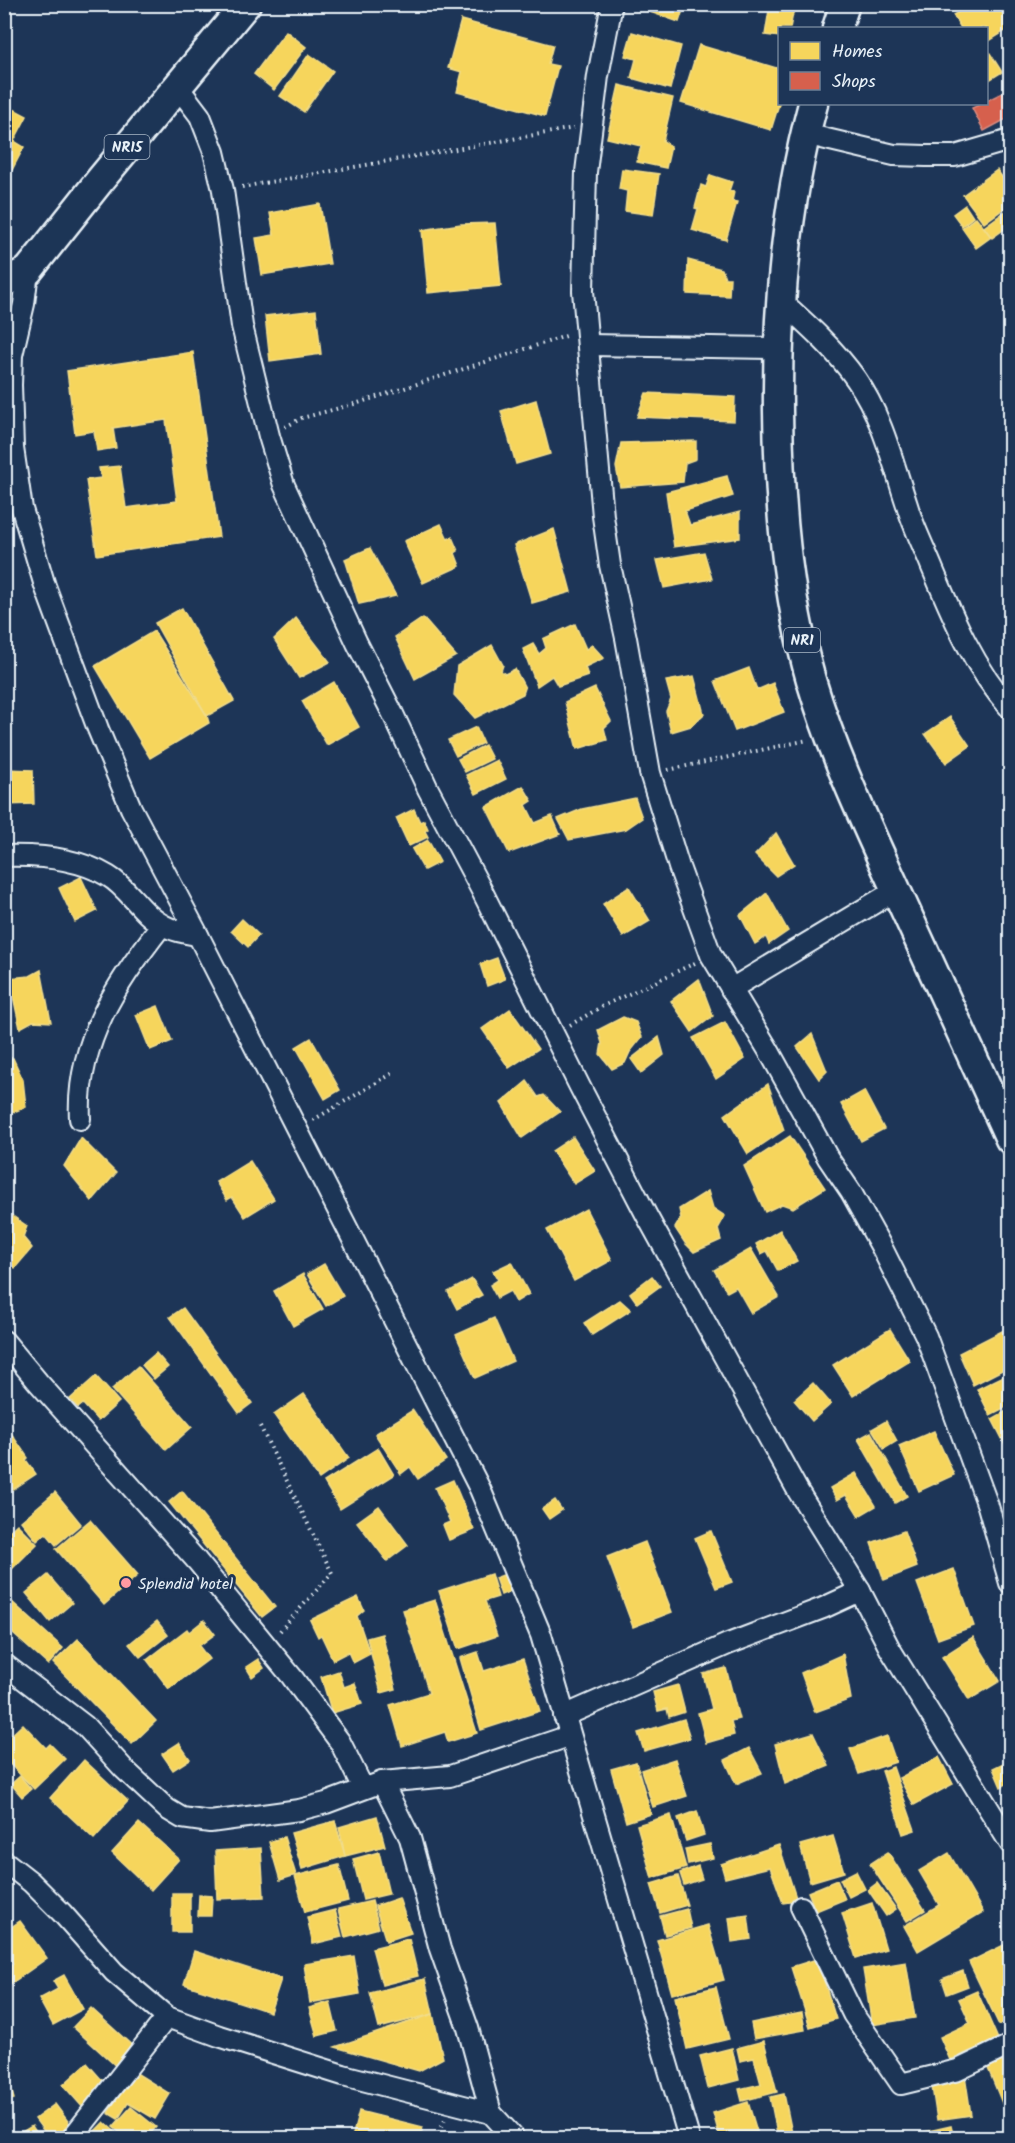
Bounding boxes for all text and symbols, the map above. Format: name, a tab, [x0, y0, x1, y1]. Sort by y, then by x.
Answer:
legend	[778, 27, 988, 105]
text: Homes	[832, 38, 883, 67]
text: Shops	[832, 68, 876, 97]
road number: NR15	[104, 135, 150, 159]
road number: NR1	[784, 628, 820, 652]
place label: Splendid hotel	[138, 1572, 233, 1597]
marker: Splendid hotel	[119, 1576, 133, 1590]

